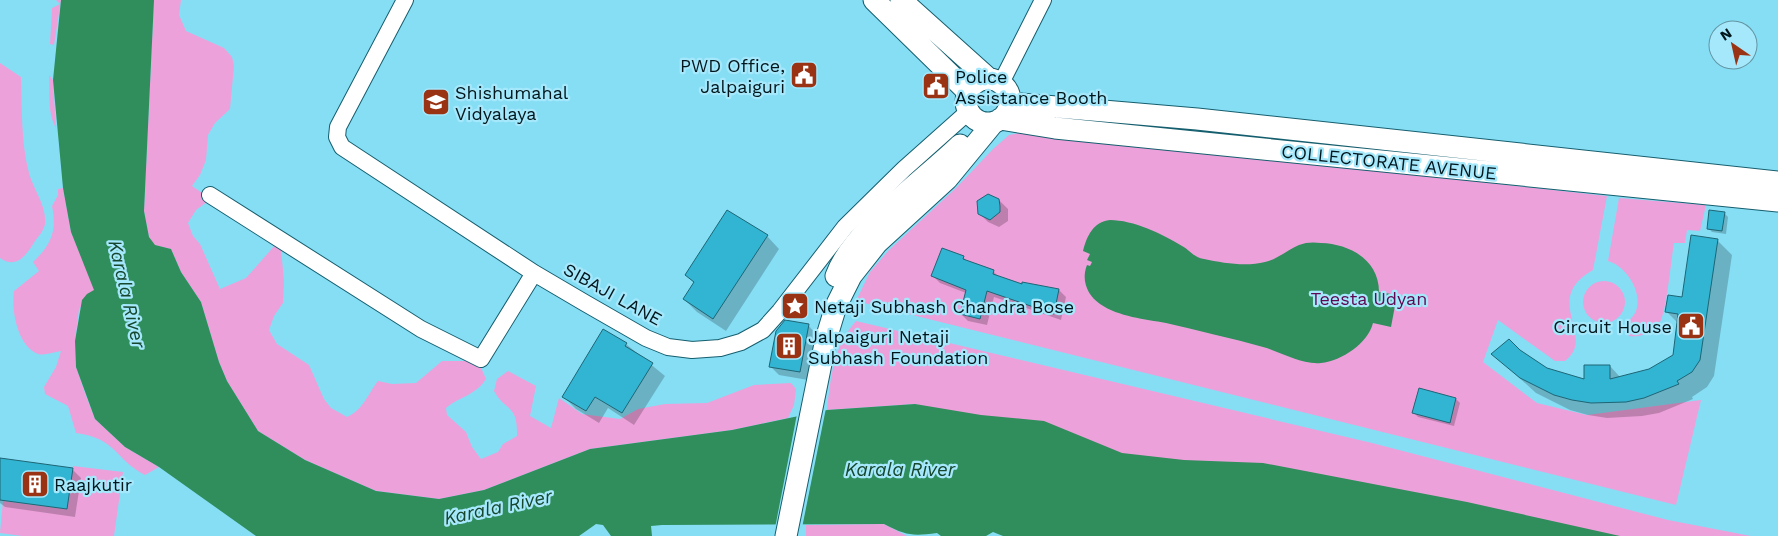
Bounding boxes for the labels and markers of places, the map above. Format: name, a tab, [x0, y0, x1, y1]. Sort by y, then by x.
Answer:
place label: PWD Office, Jalpaiguri	[680, 55, 785, 97]
public building icon: PWD Office, Jalpaiguri	[789, 60, 819, 90]
place label: Police Assistance Booth	[955, 66, 1107, 108]
public building icon: Police Assistance Booth	[921, 71, 951, 101]
place label: Shishumahal Vidyalaya	[455, 82, 569, 124]
school or university icon: Shishumahal Vidyalaya	[421, 87, 451, 117]
place icon: Netaji Subhash Chandra Bose	[780, 291, 810, 321]
place label: Netaji Subhash Chandra Bose	[814, 296, 1074, 317]
public building icon: Circuit House	[1676, 311, 1706, 341]
place label: Circuit House	[1553, 316, 1672, 337]
place label: Jalpaiguri Netaji Subhash Foundation	[808, 326, 988, 368]
building icon: Jalpaiguri Netaji Subhash Foundation	[774, 331, 804, 361]
building icon: Raajkutir	[20, 469, 50, 499]
place label: Raajkutir	[54, 474, 132, 495]

